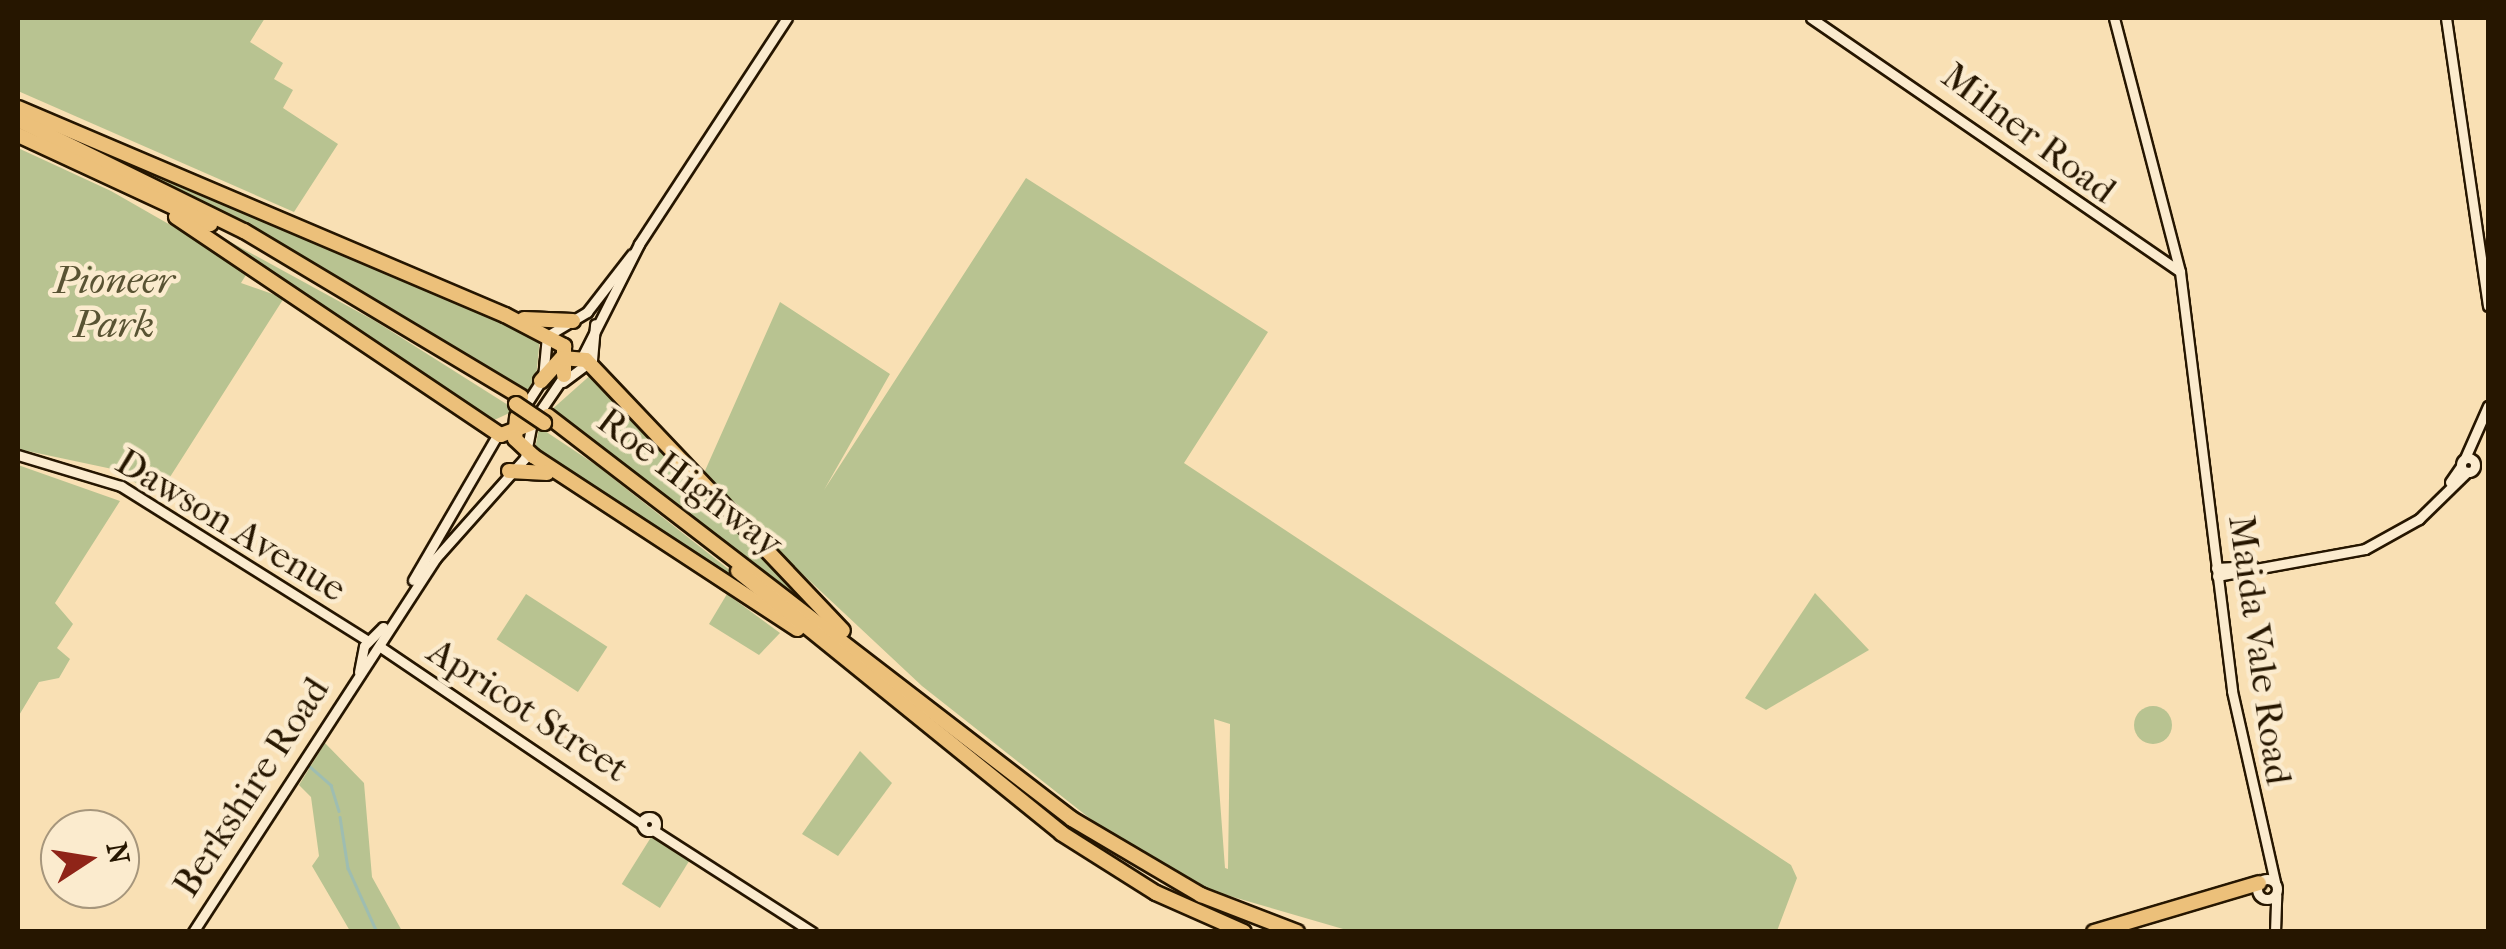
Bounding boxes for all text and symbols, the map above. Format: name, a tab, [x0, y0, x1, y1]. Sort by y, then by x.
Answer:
street label: Milner Road	[1933, 53, 2125, 213]
park label: Pioneer Park	[54, 258, 174, 348]
street label: Roe Highway	[588, 397, 792, 567]
street label: Dawson Avenue	[108, 438, 354, 612]
street label: Maida Vale Road	[2219, 512, 2301, 788]
street label: Apricot Street	[419, 628, 637, 792]
street label: Berkshire Road	[163, 669, 339, 905]
north arrow	[40, 809, 140, 909]
text: N	[100, 839, 136, 867]

